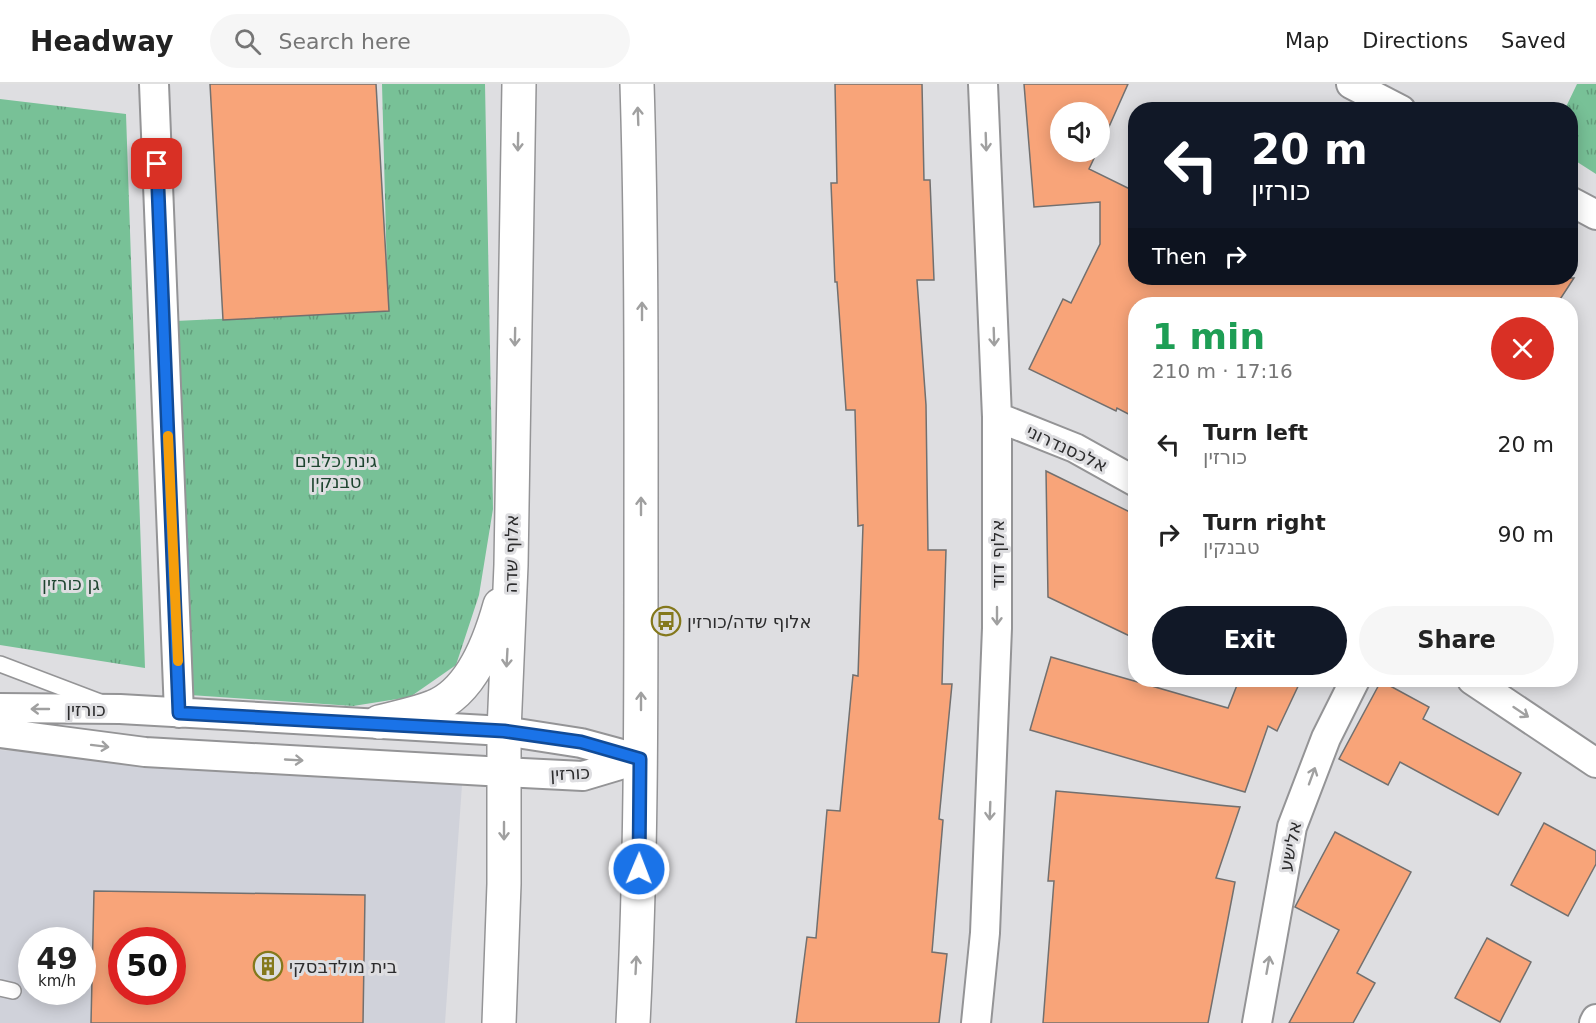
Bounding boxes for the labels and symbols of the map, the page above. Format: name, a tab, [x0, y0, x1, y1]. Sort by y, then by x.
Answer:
one-way arrow	[632, 106, 643, 126]
one-way arrow	[512, 132, 524, 152]
one-way arrow	[980, 132, 991, 152]
pin	[131, 138, 182, 189]
one-way arrow	[636, 301, 648, 321]
one-way arrow	[509, 327, 521, 347]
one-way arrow	[988, 327, 999, 347]
street label: אלכסנדרוני	[1023, 420, 1111, 476]
park label: גינת כלבים טבנקין	[295, 450, 377, 492]
one-way arrow	[635, 496, 647, 516]
street label: אלוף שדה	[500, 514, 522, 594]
street label: אלוף דוד	[987, 520, 1008, 588]
park label: גן כורזין	[42, 573, 100, 594]
bus stop icon: אלוף שדה/כורזין	[650, 605, 682, 637]
one-way arrow	[991, 606, 1003, 626]
place label: אלוף שדה/כורזין	[687, 611, 812, 632]
one-way arrow	[502, 648, 513, 668]
one-way arrow	[635, 691, 647, 711]
street label: כורזין	[66, 699, 106, 720]
one-way arrow	[30, 703, 50, 715]
one-way arrow	[1512, 706, 1528, 718]
one-way arrow	[89, 741, 109, 752]
one-way arrow	[284, 755, 303, 766]
street label: כורזין	[550, 761, 590, 785]
one-way arrow	[1307, 767, 1318, 786]
one-way arrow	[984, 801, 995, 821]
street label: אלישע	[1274, 819, 1306, 873]
one-way arrow	[498, 820, 510, 840]
position arrow	[607, 837, 671, 901]
speed limit sign: 50	[108, 927, 186, 1005]
building icon: בית מולדבסקי	[252, 950, 284, 982]
one-way arrow	[630, 955, 641, 975]
place label: בית מולדבסקי	[289, 956, 397, 977]
one-way arrow	[1263, 956, 1274, 976]

